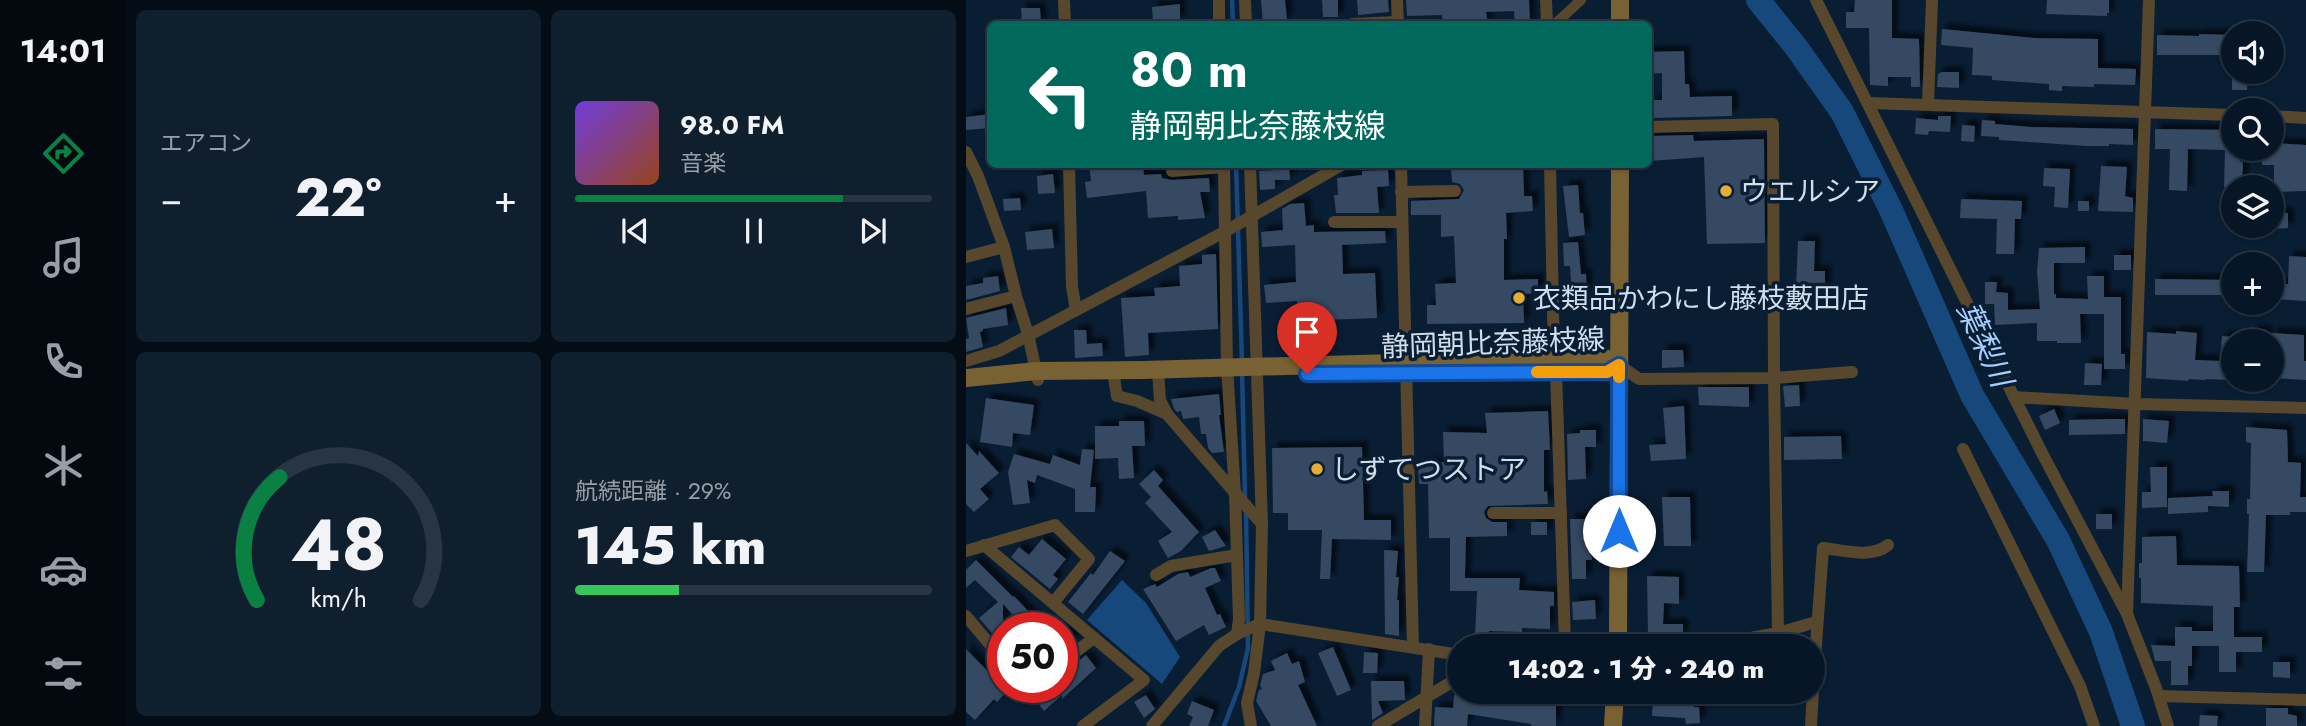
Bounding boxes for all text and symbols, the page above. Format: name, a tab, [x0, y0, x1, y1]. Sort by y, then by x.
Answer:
map controls	[2221, 21, 2284, 392]
button: sound	[2221, 21, 2284, 84]
text: 14:01	[20, 28, 106, 74]
text: 80 m	[1130, 35, 1248, 105]
icon: left	[1015, 49, 1106, 140]
button: search	[2221, 98, 2284, 161]
text: 静岡朝比奈藤枝線	[1130, 103, 1386, 149]
text: 98.0 FM	[680, 106, 784, 144]
text: エアコン	[160, 126, 252, 160]
icon: directions	[39, 129, 88, 178]
text: 音楽	[680, 146, 726, 180]
text: 22°	[295, 160, 381, 236]
text: −	[160, 171, 182, 226]
text: +	[494, 171, 517, 226]
place label: ウエルシア	[1740, 171, 1880, 212]
button: layers	[2221, 175, 2284, 238]
marker: ウエルシア	[1718, 183, 1734, 199]
icon: previous	[616, 212, 654, 250]
icon: pause	[735, 212, 773, 250]
icon: next	[854, 212, 892, 250]
icon: music	[39, 233, 88, 282]
button: +	[2221, 252, 2284, 315]
place label: 衣類品かわにし藤枝藪田店	[1533, 278, 1869, 319]
marker: 衣類品かわにし藤枝藪田店	[1511, 290, 1527, 306]
water label: 葉梨川	[1946, 294, 2025, 397]
pin	[1277, 302, 1337, 374]
icon: arrive	[1288, 313, 1326, 351]
street label: 静岡朝比奈藤枝線	[1380, 319, 1606, 367]
button: −	[2221, 329, 2284, 392]
icon: phone	[39, 337, 88, 386]
icon: climate	[39, 441, 88, 490]
place label: しずてつストア	[1331, 449, 1526, 490]
marker: しずてつストア	[1309, 461, 1325, 477]
text: 航続距離 · 29%	[575, 474, 731, 508]
text: 48	[290, 492, 387, 597]
position arrow	[1582, 494, 1656, 568]
text: 145 km	[575, 508, 766, 584]
icon: car	[39, 545, 88, 594]
text: km/h	[310, 580, 367, 616]
speed limit sign: 50	[987, 612, 1078, 703]
icon: filters	[39, 649, 88, 698]
text: 14:02 · 1 分 · 240 m	[1508, 650, 1764, 688]

